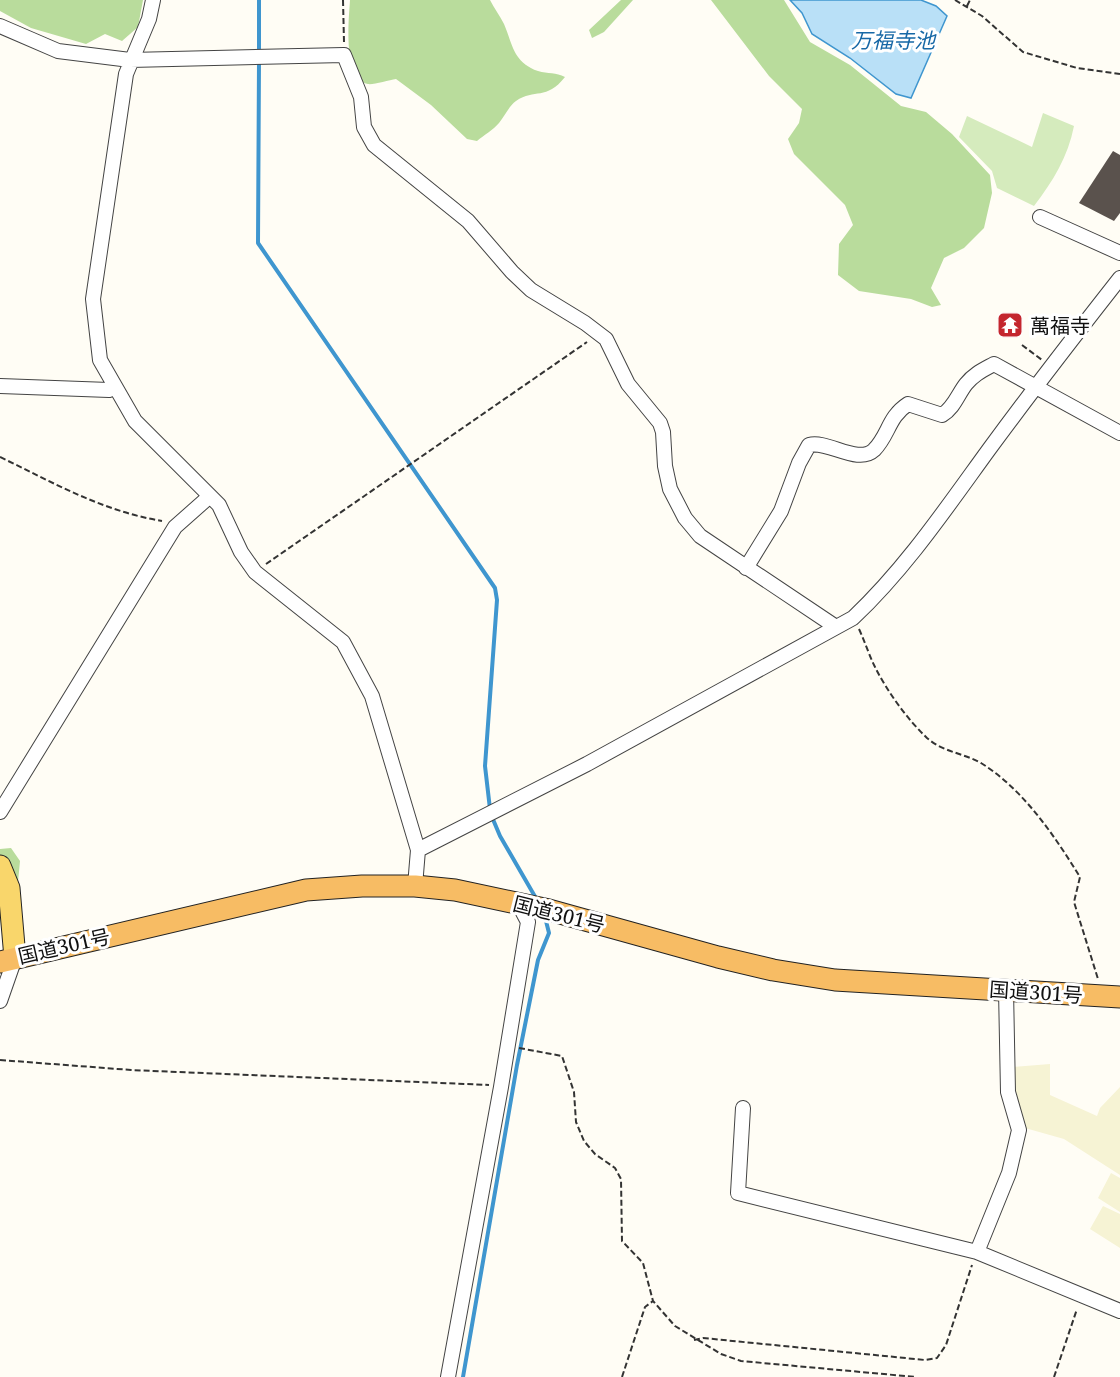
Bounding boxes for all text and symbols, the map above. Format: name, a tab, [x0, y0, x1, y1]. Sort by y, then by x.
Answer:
water label: 万福寺池	[851, 26, 937, 54]
temple icon: 萬福寺	[995, 310, 1025, 340]
place label: 萬福寺	[1030, 312, 1090, 339]
street label: 国道301号	[510, 890, 608, 938]
street label: 国道301号	[15, 922, 113, 970]
street label: 国道301号	[988, 975, 1084, 1009]

